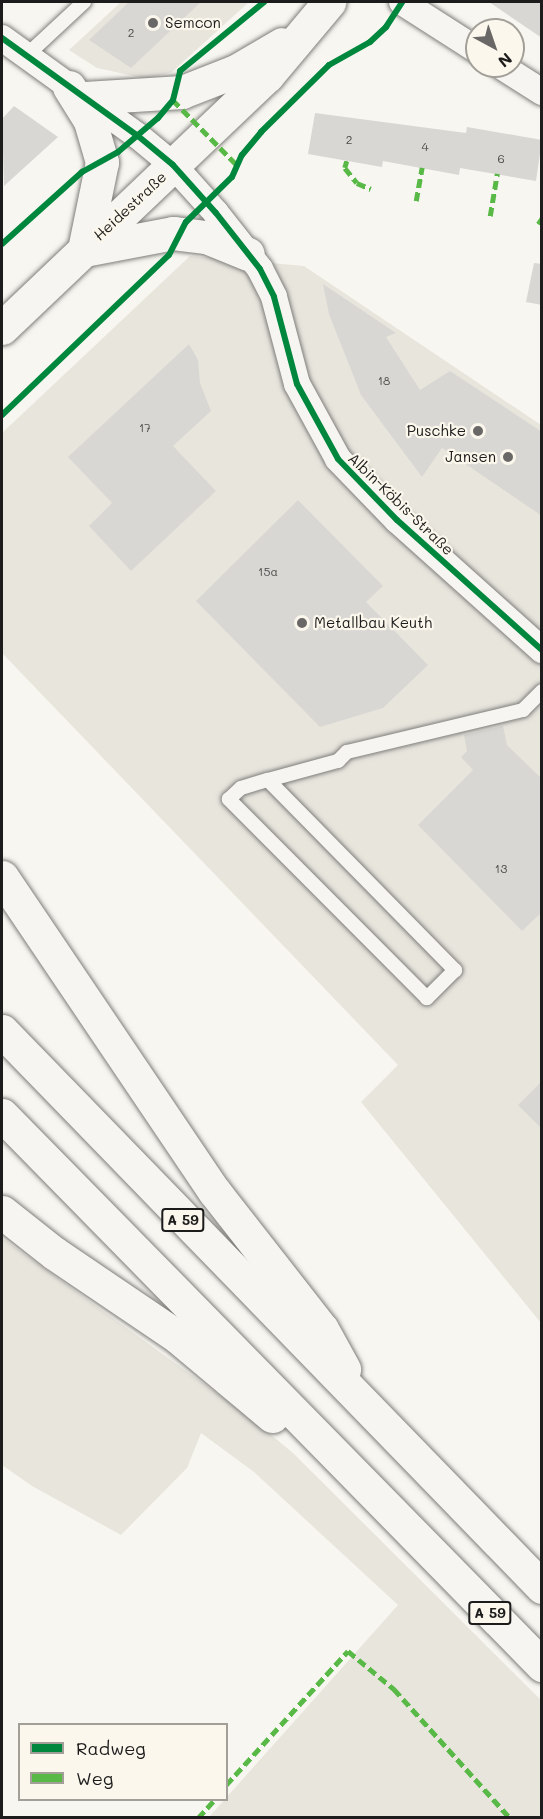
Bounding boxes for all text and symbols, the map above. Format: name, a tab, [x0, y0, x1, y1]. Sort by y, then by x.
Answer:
place label: Semcon	[165, 14, 221, 32]
marker: Semcon	[146, 16, 160, 30]
north arrow	[465, 18, 525, 78]
house number: 2	[128, 26, 134, 40]
text: N	[494, 49, 517, 73]
house number: 2	[346, 133, 352, 147]
house number: 4	[421, 140, 429, 154]
house number: 6	[497, 152, 505, 166]
street label: Heidestraße	[90, 168, 170, 244]
house number: 18	[378, 374, 390, 388]
house number: 17	[139, 421, 151, 435]
place label: Puschke	[407, 422, 466, 440]
marker: Puschke	[471, 424, 485, 438]
place label: Jansen	[445, 448, 496, 466]
street label: Albin-Köbis-Straße	[345, 449, 457, 559]
marker: Jansen	[501, 450, 515, 464]
house number: 15a	[258, 565, 278, 579]
place label: Metallbau Keuth	[314, 614, 432, 632]
marker: Metallbau Keuth	[295, 616, 309, 630]
house number: 13	[495, 862, 507, 876]
road number: A 59	[160, 1209, 206, 1231]
road number: A 59	[468, 1602, 512, 1624]
legend	[18, 1723, 228, 1801]
text: Radweg	[76, 1736, 146, 1760]
text: Weg	[76, 1766, 113, 1790]

